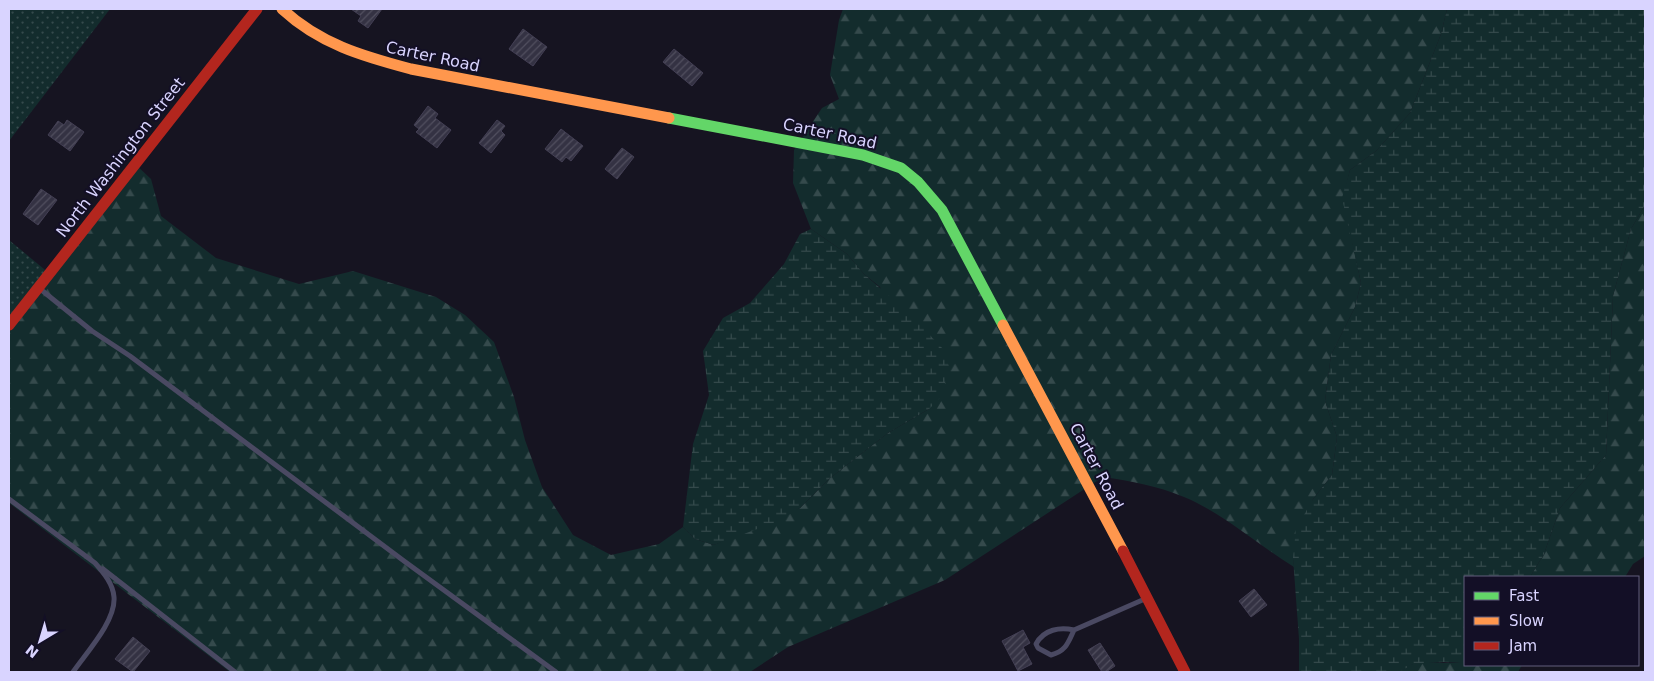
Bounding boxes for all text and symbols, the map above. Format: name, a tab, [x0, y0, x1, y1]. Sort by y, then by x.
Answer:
street label: Carter Road	[384, 37, 482, 76]
street label: North Washington Street	[52, 74, 189, 241]
street label: Carter Road	[781, 114, 879, 153]
street label: Carter Road	[1066, 420, 1127, 513]
legend	[1464, 576, 1639, 666]
text: Fast	[1509, 587, 1539, 605]
text: Slow	[1509, 612, 1544, 630]
north arrow	[15, 616, 65, 666]
text: Jam	[1508, 637, 1537, 655]
text: N	[22, 641, 42, 661]

